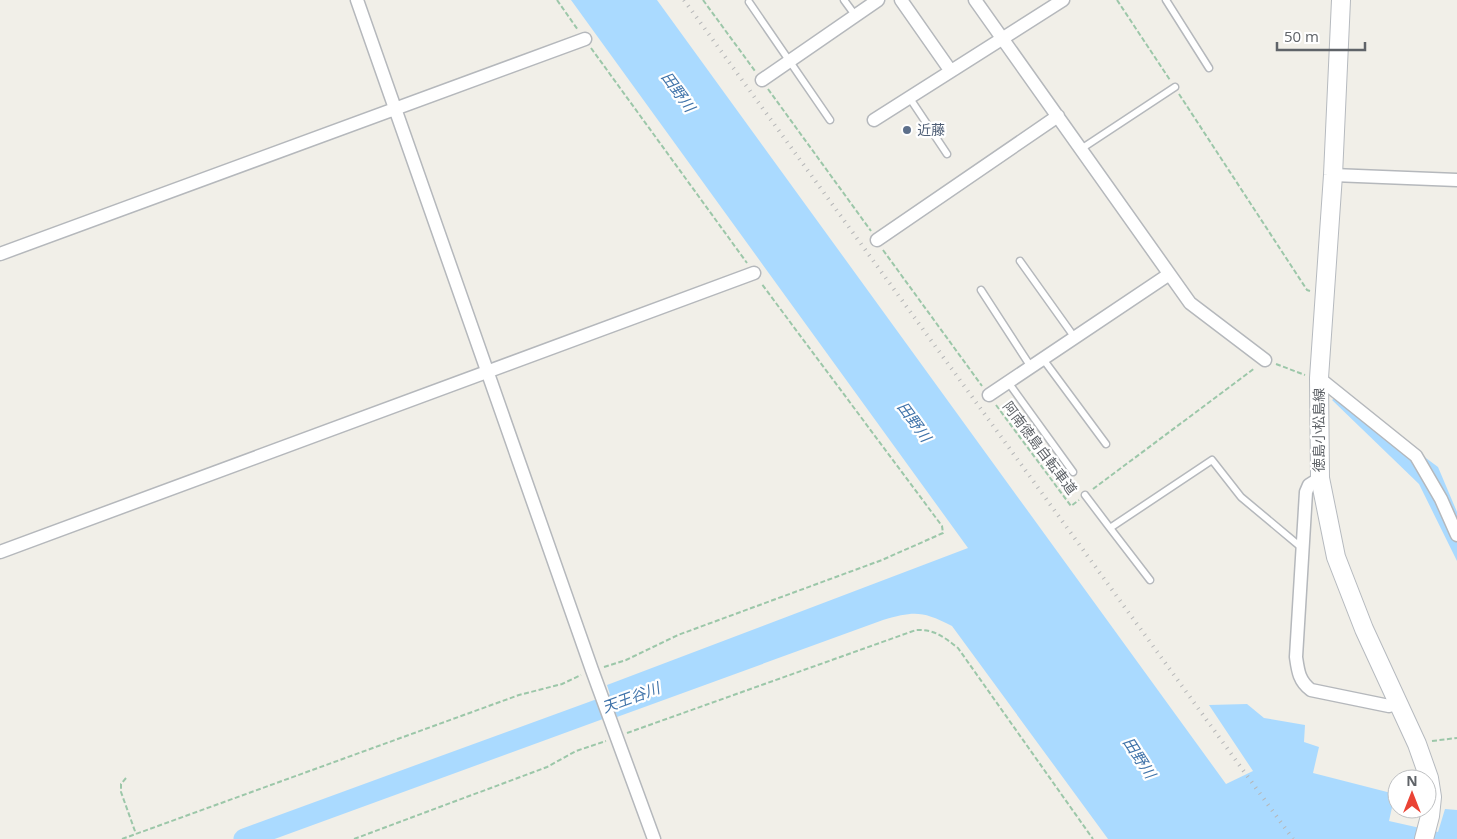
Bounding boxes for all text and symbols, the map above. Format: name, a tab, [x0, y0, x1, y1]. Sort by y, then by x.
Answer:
scale bar	[1277, 20, 1364, 52]
text: 50 m	[1284, 26, 1319, 46]
water label: 田野川	[657, 67, 701, 117]
place label: 近藤	[917, 120, 945, 139]
marker: 近藤	[901, 124, 913, 136]
street label: 徳島小松島線	[1309, 388, 1328, 472]
water label: 田野川	[893, 397, 937, 447]
street label: 阿南徳島自転車道	[999, 397, 1082, 498]
water label: 天王谷川	[599, 677, 664, 717]
water label: 田野川	[1119, 733, 1162, 783]
north arrow	[1387, 769, 1437, 819]
text: N	[1406, 771, 1418, 790]

